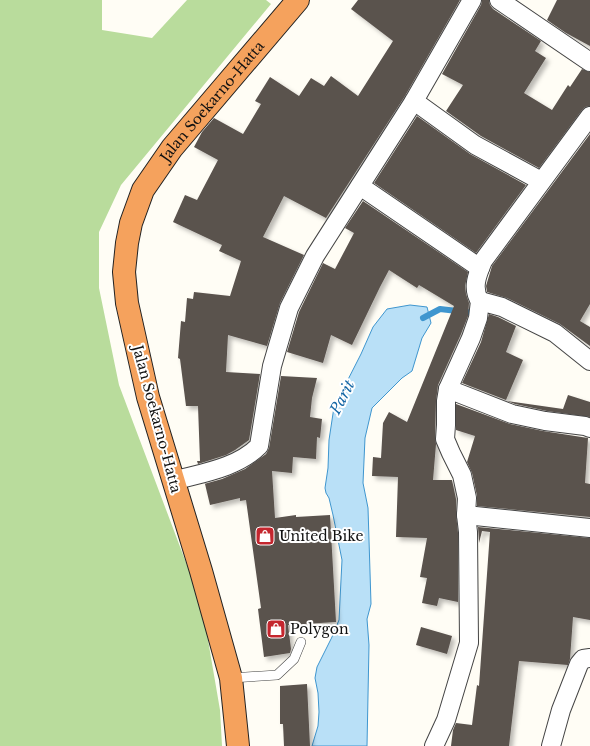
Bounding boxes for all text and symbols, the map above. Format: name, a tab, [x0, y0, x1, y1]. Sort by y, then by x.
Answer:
street label: Jalan Soekarno-Hatta	[155, 37, 268, 167]
street label: Jalan Soekarno-Hatta	[128, 341, 185, 495]
water label: Parit	[325, 376, 359, 418]
shop icon: United Bike	[254, 525, 276, 547]
place label: United Bike	[279, 527, 363, 545]
shop icon: Polygon	[265, 618, 287, 640]
place label: Polygon	[290, 620, 349, 638]

